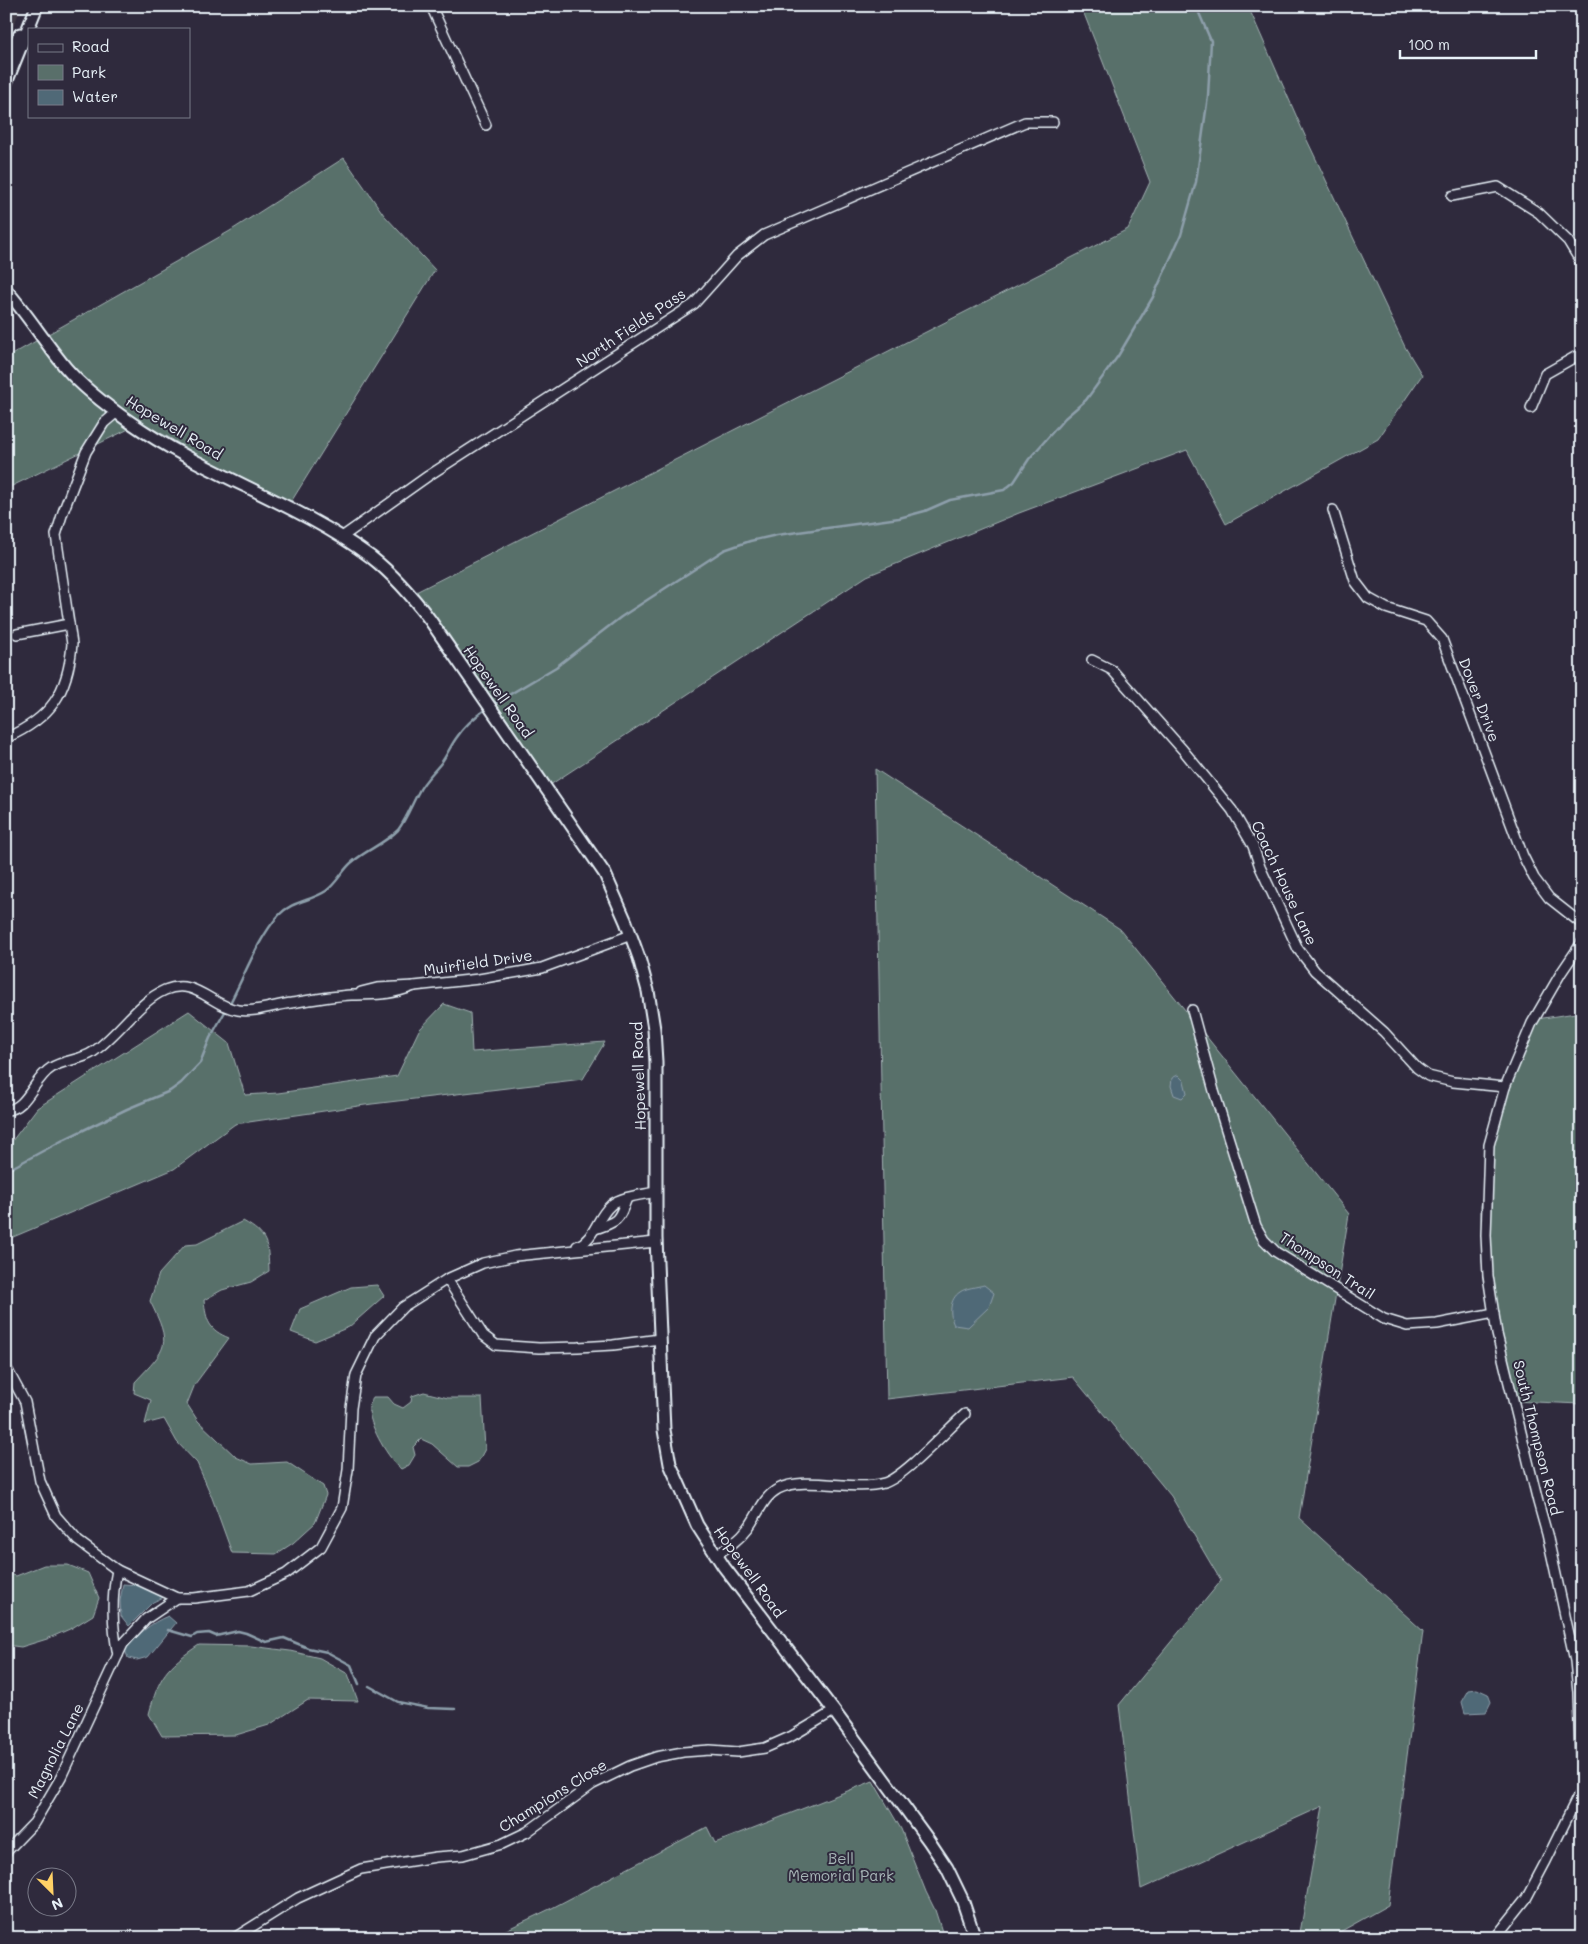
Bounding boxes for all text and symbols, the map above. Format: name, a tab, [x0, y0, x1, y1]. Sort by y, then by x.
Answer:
legend	[28, 28, 190, 118]
scale bar	[1400, 28, 1537, 60]
text: 100 m	[1408, 34, 1450, 54]
text: Road	[72, 36, 109, 56]
text: Park	[72, 62, 106, 82]
text: Water	[72, 86, 118, 106]
street label: North Fields Pass	[572, 283, 689, 371]
street label: Hopewell Road	[123, 391, 226, 464]
street label: Hopewell Road	[459, 641, 538, 742]
street label: Dover Drive	[1455, 655, 1505, 744]
street label: Coach House Lane	[1247, 817, 1323, 948]
street label: Muirfield Drive	[422, 944, 534, 980]
street label: Hopewell Road	[626, 1021, 650, 1131]
street label: Thompson Trail	[1276, 1227, 1379, 1303]
street label: South Thompson Road	[1509, 1358, 1567, 1517]
street label: Hopewell Road	[710, 1522, 790, 1621]
street label: Magnolia Lane	[22, 1699, 88, 1802]
street label: Champions Close	[495, 1754, 610, 1836]
park label: Bell Memorial Park	[788, 1848, 894, 1885]
north arrow	[28, 1866, 78, 1916]
text: N	[49, 1893, 66, 1915]

